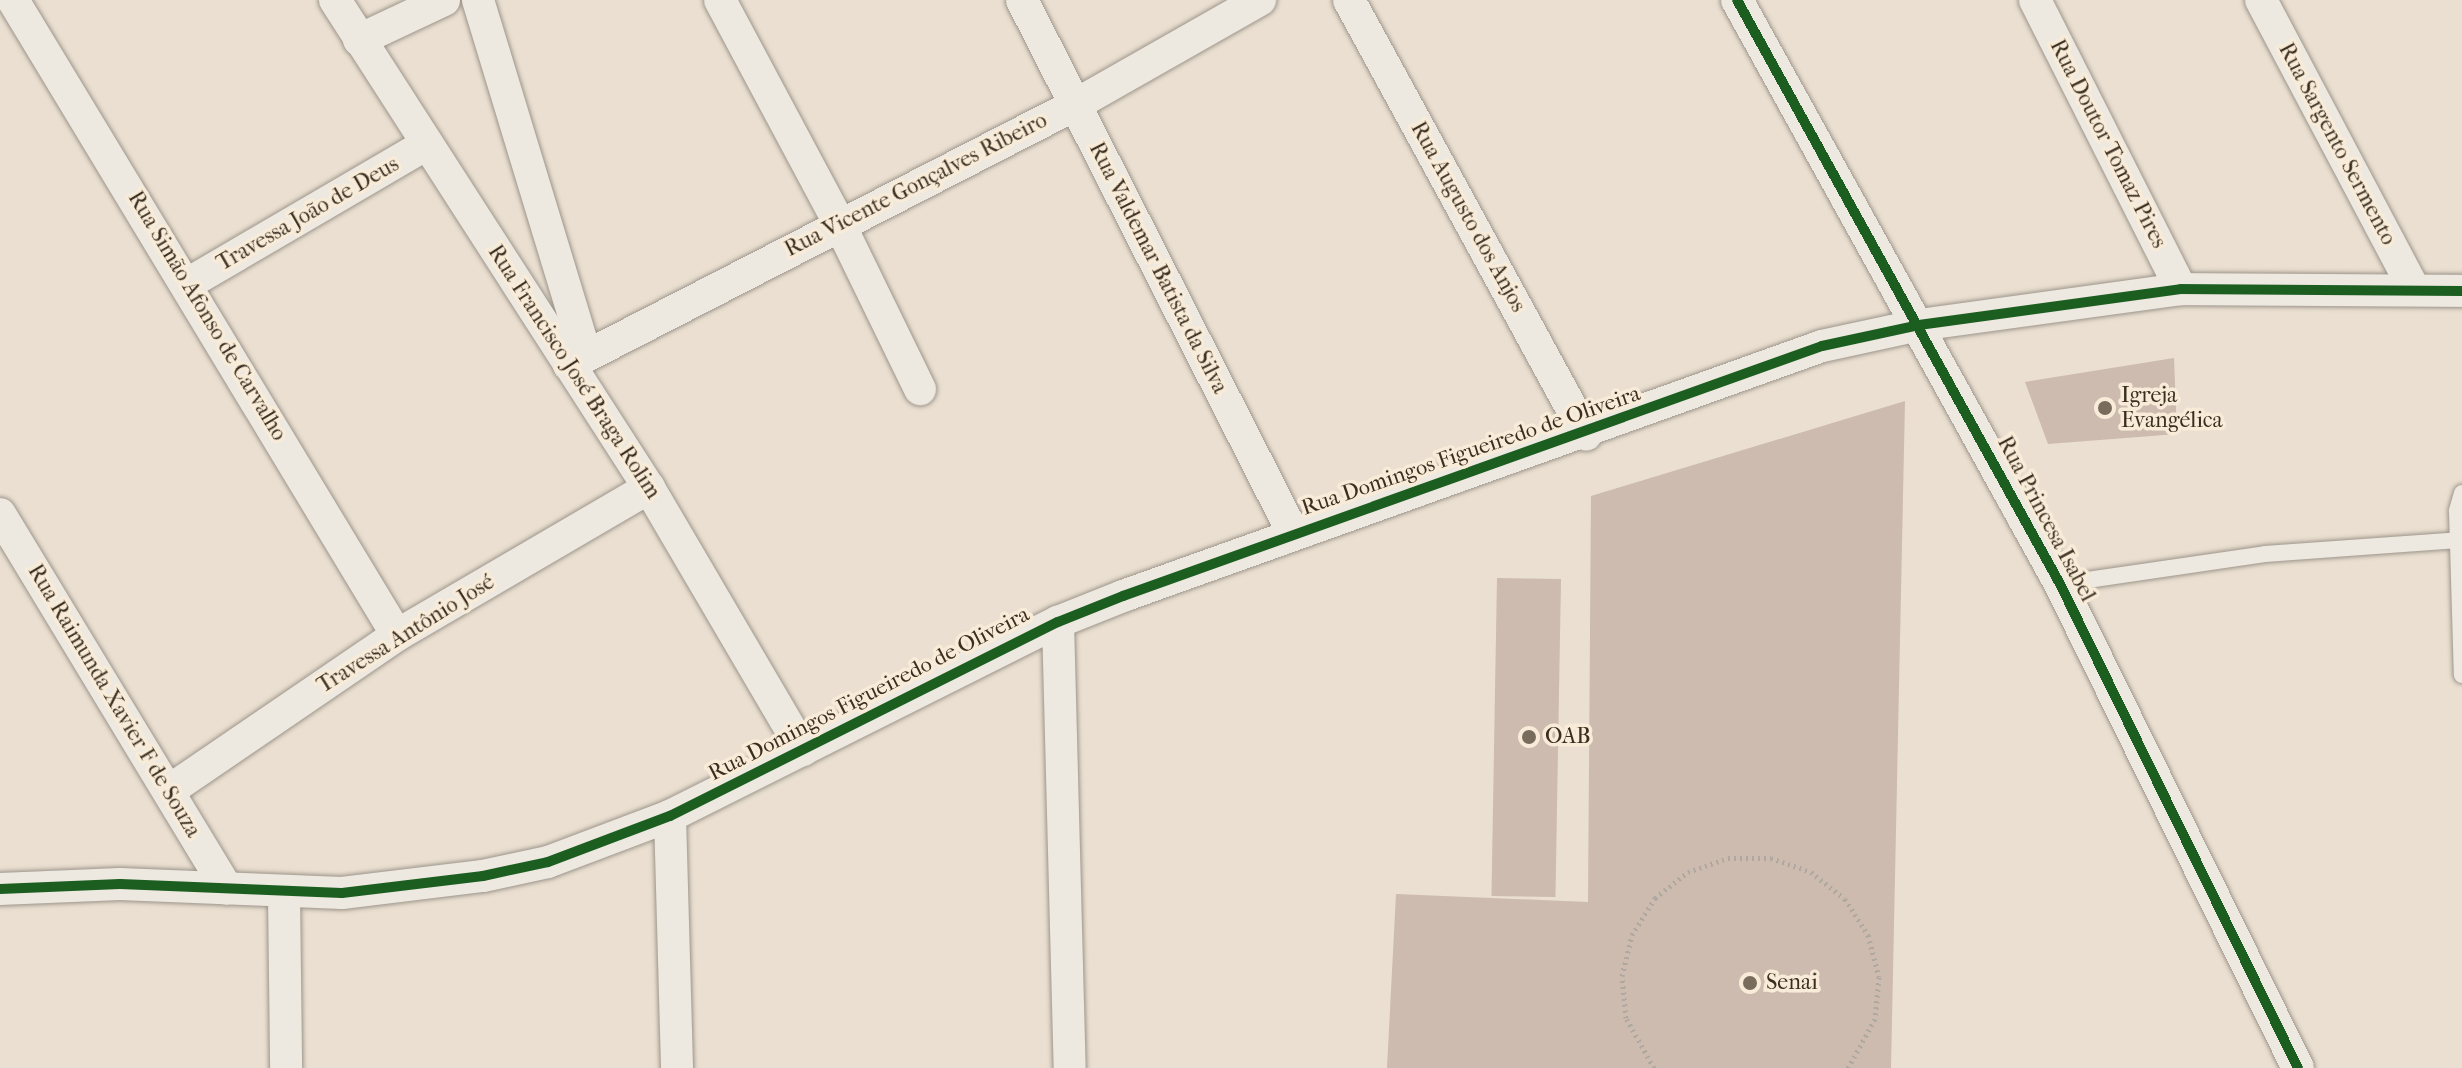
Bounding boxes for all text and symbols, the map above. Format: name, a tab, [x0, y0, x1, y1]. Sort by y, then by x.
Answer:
street label: Rua Doutor Tomaz Pires	[2044, 35, 2172, 253]
street label: Rua Sargento Sermento	[2273, 38, 2401, 250]
street label: Rua Vicente Gonçalves Ribeiro	[780, 107, 1052, 263]
street label: Rua Augusto dos Anjos	[1405, 117, 1531, 317]
street label: Rua Valdemar Batista da Silva	[1083, 138, 1233, 398]
street label: Travessa João de Deus	[212, 151, 404, 277]
street label: Rua Simão Afonso de Carvalho	[122, 186, 292, 446]
street label: Rua Francisco José Braga Rolim	[482, 240, 666, 504]
street label: Rua Domingos Figueiredo de Oliveira	[1298, 380, 1644, 522]
place label: Igreja Evangélica	[2121, 382, 2223, 434]
marker: Igreja Evangélica	[2096, 399, 2114, 417]
street label: Rua Princesa Isabel	[1991, 432, 2101, 606]
street label: Rua Raimunda Xavier F de Souza	[22, 560, 206, 842]
street label: Travessa Antônio José	[313, 569, 499, 699]
street label: Rua Domingos Figueiredo de Oliveira	[704, 601, 1034, 787]
place label: OAB	[1545, 724, 1591, 750]
marker: OAB	[1520, 728, 1538, 746]
place label: Senai	[1766, 970, 1818, 996]
marker: Senai	[1741, 974, 1759, 992]

